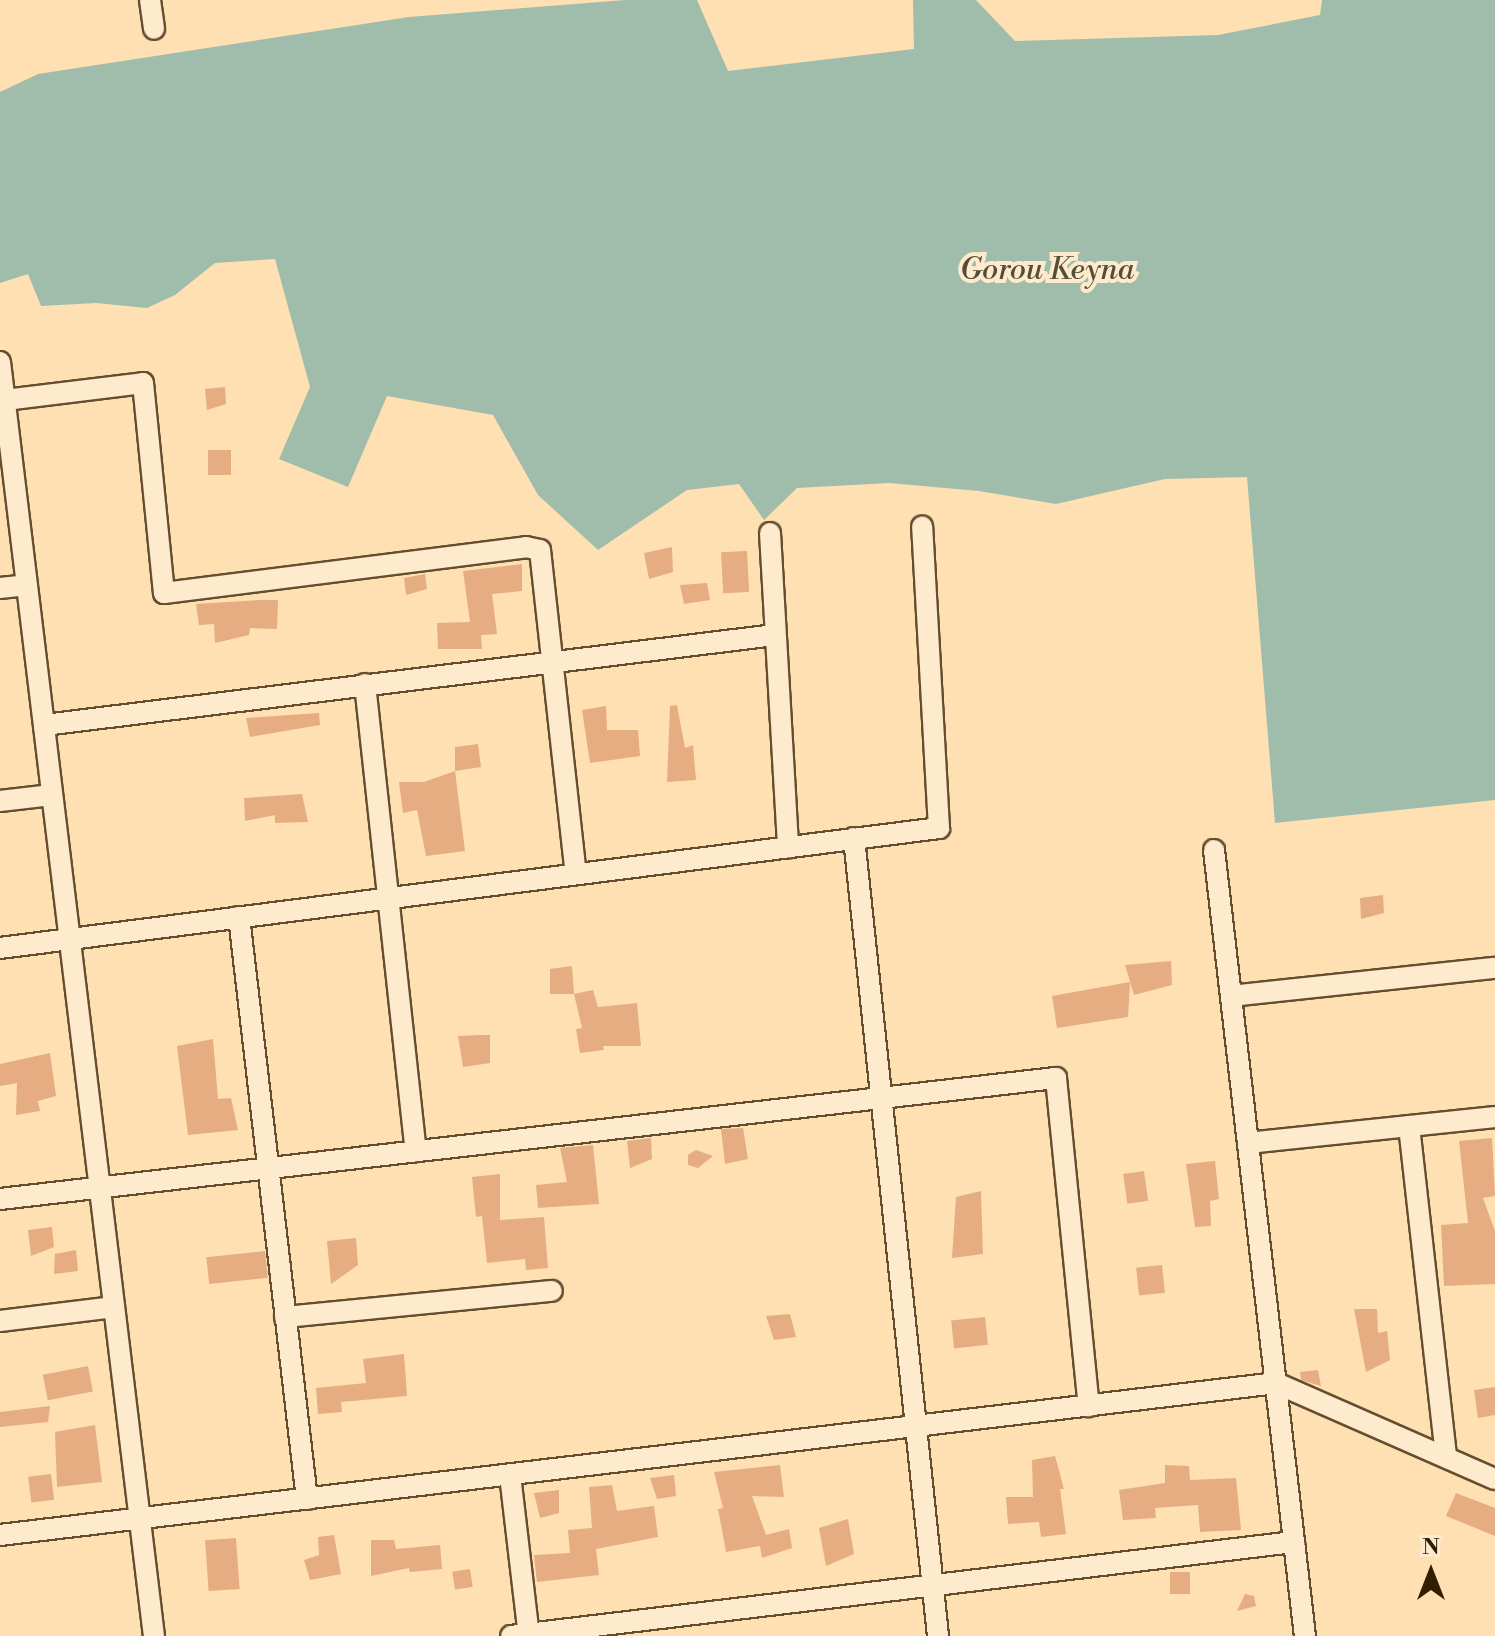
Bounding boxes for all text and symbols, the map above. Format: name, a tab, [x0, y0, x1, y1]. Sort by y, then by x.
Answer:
water label: Gorou Keyna	[960, 252, 1134, 288]
north arrow	[1391, 1532, 1471, 1612]
text: N	[1422, 1534, 1440, 1561]

